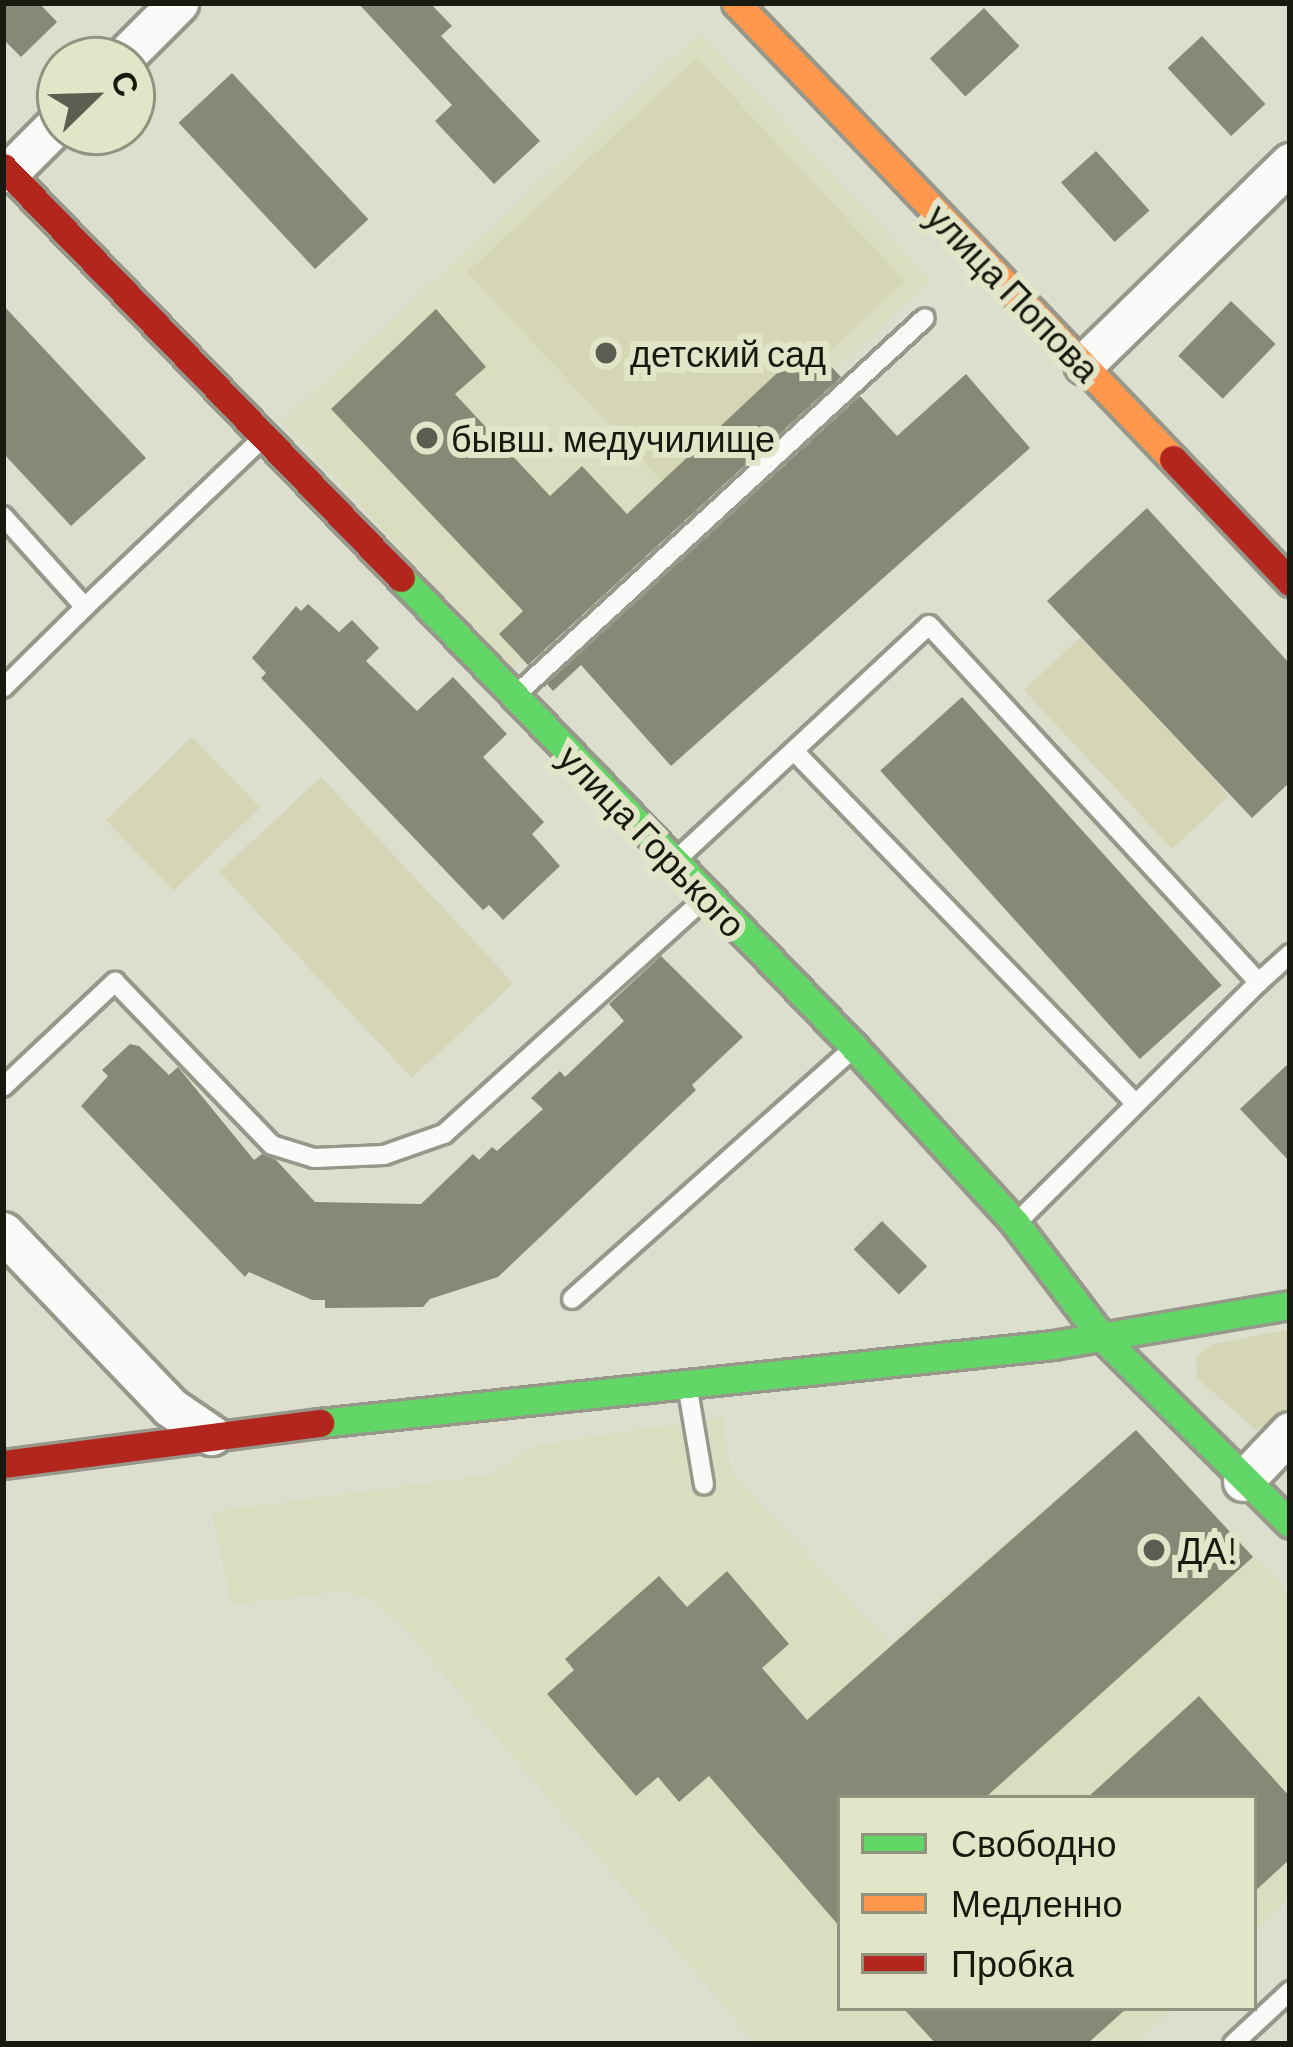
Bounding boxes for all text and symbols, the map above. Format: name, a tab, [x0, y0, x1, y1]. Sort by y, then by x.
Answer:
north arrow	[36, 36, 156, 156]
text: С	[103, 64, 149, 102]
street label: улица Попова	[918, 194, 1110, 390]
place label: детский сад	[630, 331, 826, 375]
marker: детский сад	[593, 340, 619, 366]
place label: бывш. медучилище	[451, 416, 775, 460]
marker: бывш. медучилище	[414, 425, 440, 451]
street label: улица Горького	[550, 735, 756, 945]
place label: ДА!	[1178, 1528, 1238, 1572]
marker: ДА!	[1141, 1537, 1167, 1563]
legend	[837, 1795, 1257, 2011]
text: Свободно	[951, 1821, 1117, 1864]
text: Медленно	[951, 1881, 1122, 1924]
text: Пробка	[951, 1941, 1074, 1984]

